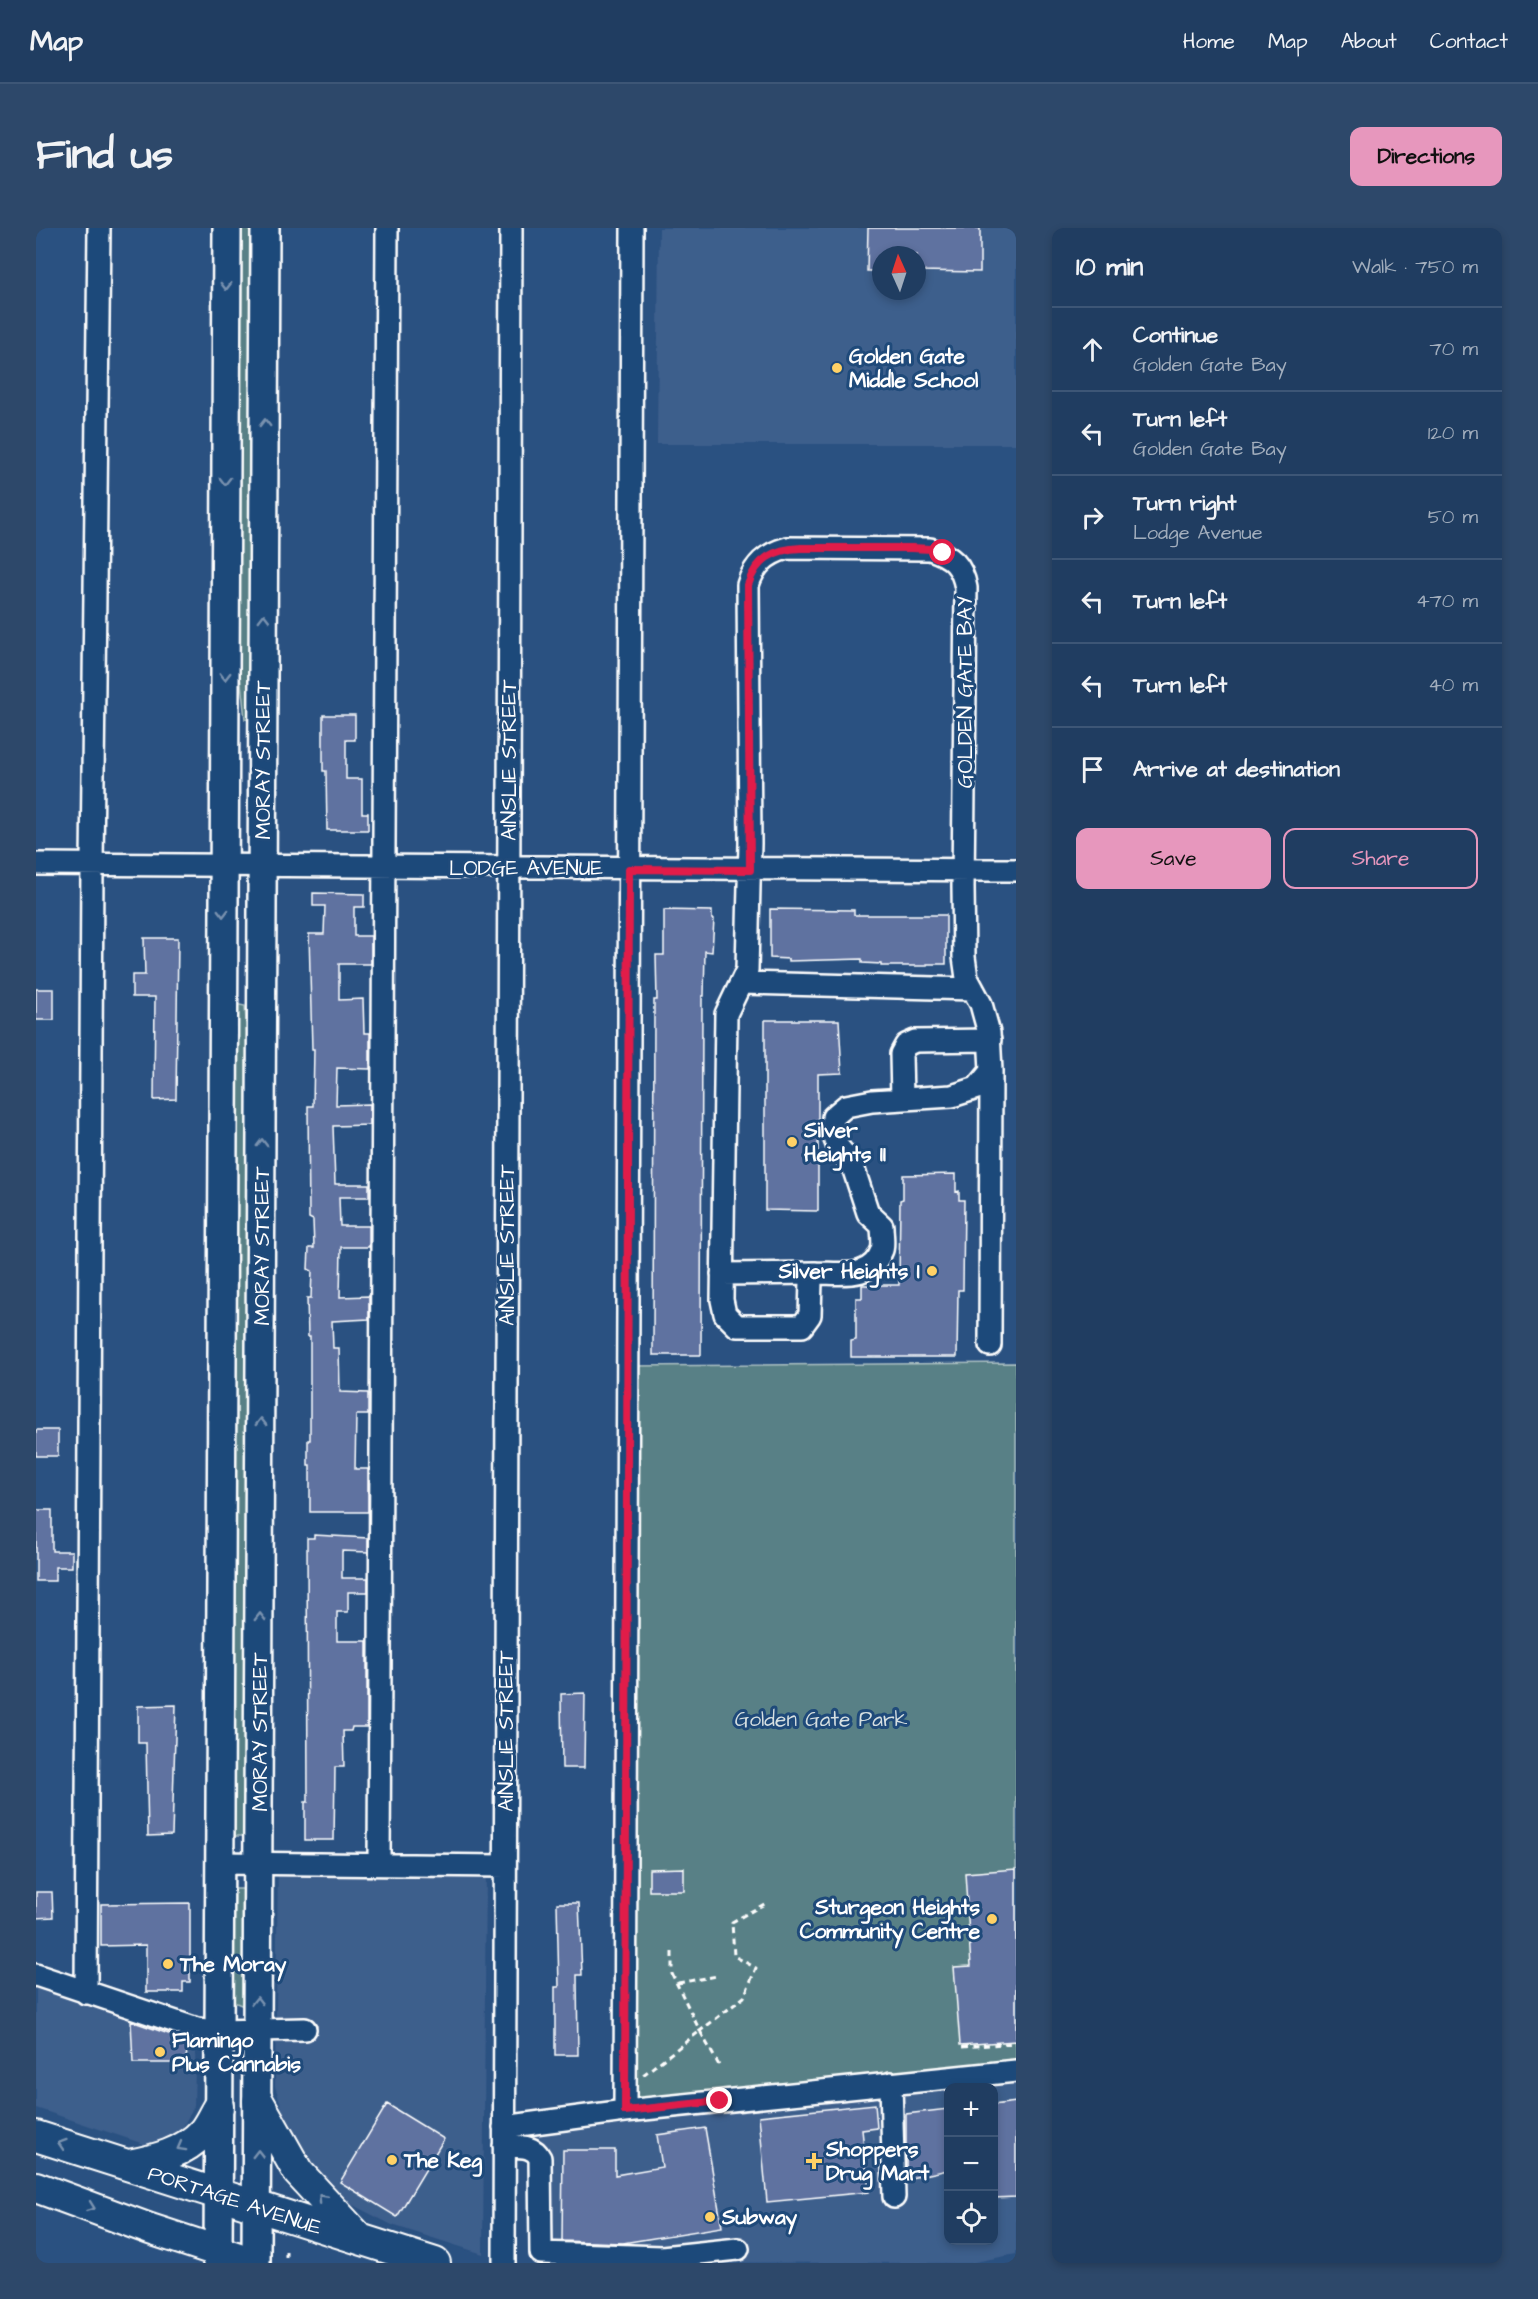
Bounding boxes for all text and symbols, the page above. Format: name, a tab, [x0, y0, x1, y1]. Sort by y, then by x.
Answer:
text: Map	[30, 22, 83, 61]
text: Home	[1183, 27, 1235, 56]
text: Map	[1268, 27, 1308, 56]
text: About	[1341, 27, 1397, 56]
text: Contact	[1430, 27, 1508, 56]
text: Find us	[36, 127, 173, 185]
button: Directions	[1350, 127, 1502, 186]
north arrow	[872, 246, 926, 300]
text: 10 min	[1076, 249, 1143, 285]
text: Walk · 750 m	[1352, 253, 1478, 281]
one-way arrow	[220, 282, 232, 291]
text: Continue	[1133, 320, 1218, 351]
icon: ahead	[1076, 333, 1109, 366]
text: 70 m	[1430, 335, 1478, 363]
place label: Golden Gate Middle School	[849, 342, 979, 395]
text: Golden Gate Bay	[1133, 351, 1287, 379]
marker: Golden Gate Middle School	[830, 361, 844, 375]
text: Turn left	[1133, 404, 1227, 435]
icon: left	[1076, 417, 1109, 450]
one-way arrow	[259, 419, 271, 428]
text: 120 m	[1428, 419, 1478, 447]
text: Golden Gate Bay	[1133, 435, 1287, 463]
one-way arrow	[219, 477, 231, 486]
text: Turn right	[1133, 488, 1236, 519]
icon: right	[1076, 501, 1109, 534]
text: 50 m	[1428, 503, 1478, 531]
text: Lodge Avenue	[1133, 519, 1262, 547]
route start	[929, 539, 955, 565]
icon: left	[1076, 585, 1109, 618]
text: Turn left	[1133, 586, 1227, 617]
text: 470 m	[1416, 587, 1478, 615]
street label: GOLDEN GATE BAY	[951, 596, 980, 788]
one-way arrow	[258, 614, 270, 623]
icon: left	[1076, 669, 1109, 702]
text: Turn left	[1133, 670, 1227, 701]
text: 40 m	[1428, 671, 1478, 699]
one-way arrow	[218, 672, 231, 681]
street label: AINSLIE STREET	[495, 678, 524, 841]
street label: MORAY STREET	[249, 680, 278, 839]
icon: arrive	[1076, 753, 1109, 786]
text: Arrive at destination	[1133, 754, 1340, 785]
button: Save	[1076, 828, 1271, 889]
button: Share	[1283, 828, 1478, 889]
street label: LODGE AVENUE	[449, 854, 604, 883]
one-way arrow	[217, 909, 229, 918]
place label: Silver Heights II	[803, 1116, 886, 1171]
marker: Silver Heights II	[785, 1135, 799, 1149]
one-way arrow	[256, 1138, 268, 1147]
street label: AINSLIE STREET	[493, 1163, 522, 1326]
street label: MORAY STREET	[248, 1166, 277, 1325]
place label: Silver Heights I	[778, 1257, 920, 1288]
marker: Silver Heights I	[925, 1264, 939, 1278]
one-way arrow	[255, 1417, 267, 1426]
one-way arrow	[254, 1612, 266, 1621]
street label: AINSLIE STREET	[492, 1649, 521, 1812]
street label: MORAY STREET	[246, 1652, 275, 1811]
park label: Golden Gate Park	[735, 1705, 907, 1734]
place label: Sturgeon Heights Community Centre	[800, 1893, 981, 1949]
marker: Sturgeon Heights Community Centre	[985, 1912, 999, 1926]
place label: The Moray	[179, 1950, 287, 1982]
marker: The Moray	[161, 1957, 175, 1971]
one-way arrow	[251, 1996, 263, 2005]
place label: Flamingo Plus Cannabis	[172, 2026, 302, 2079]
marker: Flamingo Plus Cannabis	[153, 2045, 167, 2059]
map controls	[944, 2083, 998, 2245]
button: +	[944, 2083, 998, 2137]
route end	[706, 2087, 732, 2113]
place label: Shoppers Drug Mart	[825, 2135, 930, 2190]
button: −	[944, 2137, 998, 2191]
one-way arrow	[57, 2139, 68, 2152]
one-way arrow	[177, 2140, 188, 2151]
place label: The Keg	[403, 2146, 482, 2177]
one-way arrow	[252, 2149, 264, 2158]
marker: The Keg	[385, 2153, 399, 2167]
marker: Shoppers Drug Mart	[807, 2154, 821, 2168]
street label: PORTAGE AVENUE	[144, 2159, 326, 2242]
button: locate	[944, 2191, 998, 2245]
one-way arrow	[318, 2194, 329, 2205]
one-way arrow	[85, 2200, 96, 2213]
place label: Subway	[721, 2203, 798, 2235]
marker: Subway	[703, 2210, 717, 2224]

